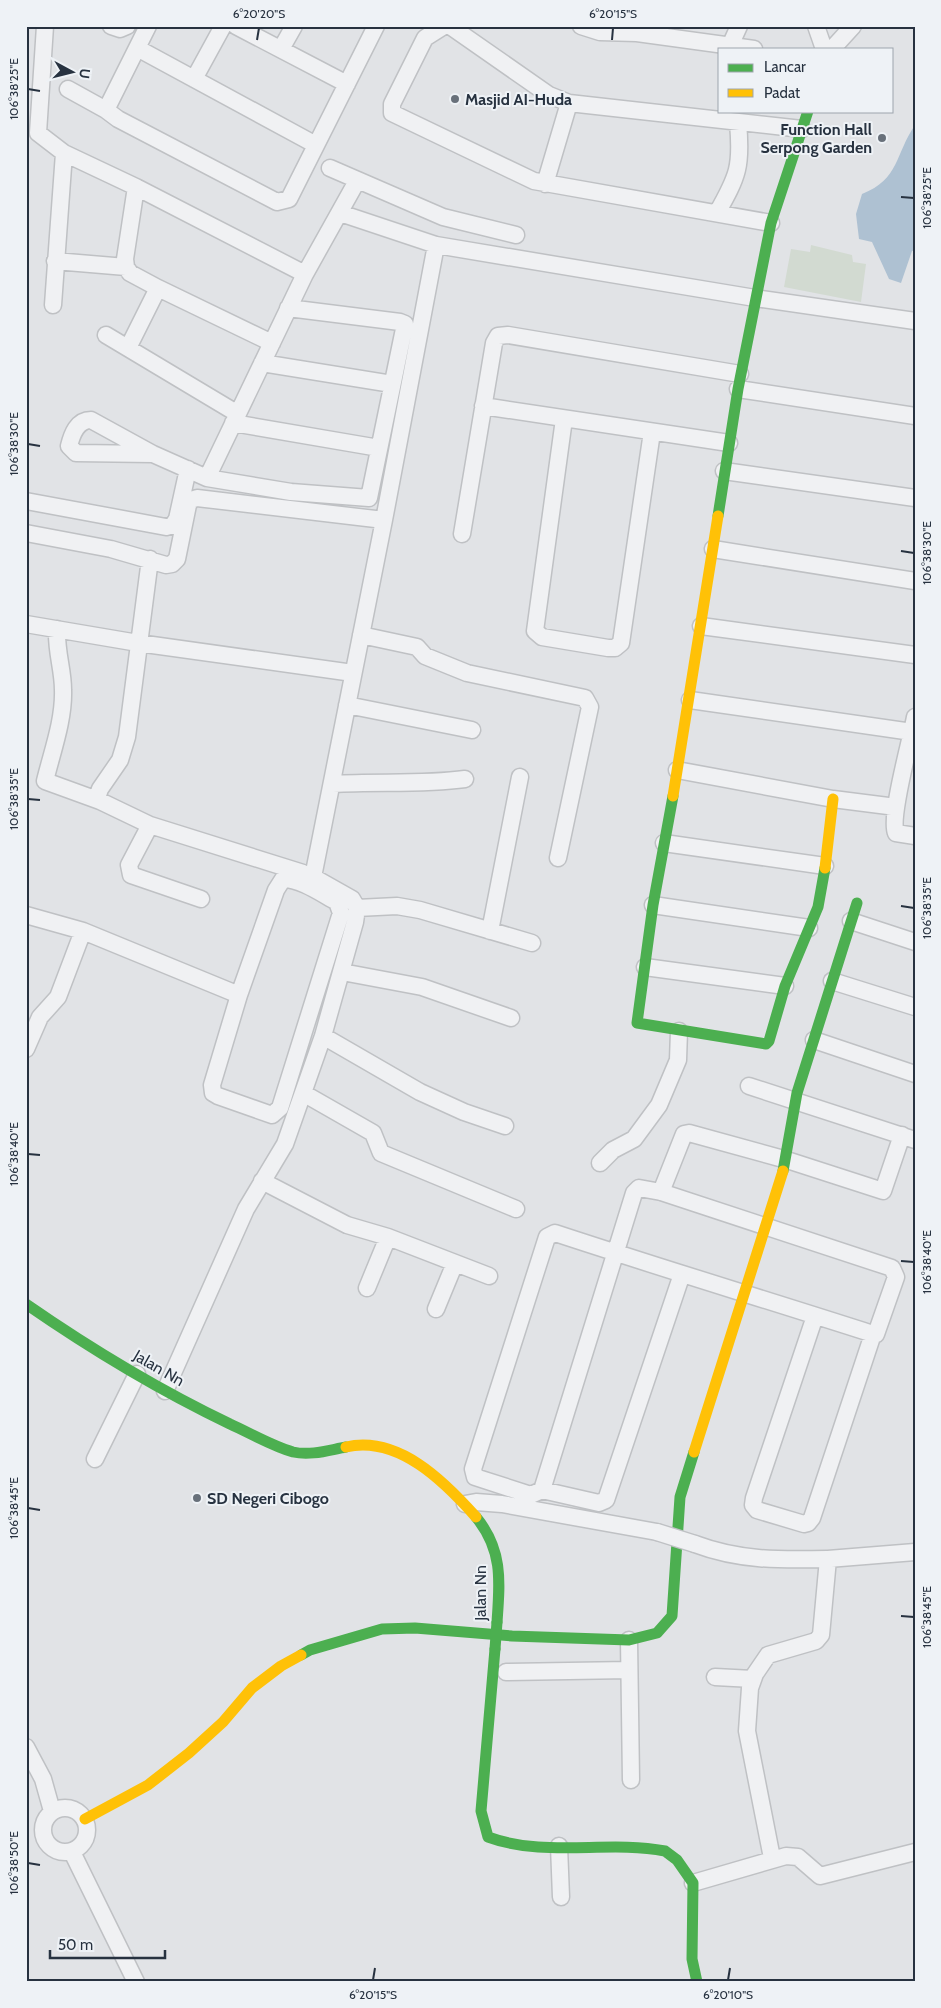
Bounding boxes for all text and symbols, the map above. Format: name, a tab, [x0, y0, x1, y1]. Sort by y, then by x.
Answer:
text: 6°20'20"S	[233, 6, 285, 21]
text: 6°20'15"S	[589, 6, 637, 21]
north arrow	[48, 48, 98, 98]
legend	[718, 48, 894, 112]
text: 106°38'25"E	[6, 58, 21, 120]
text: Lancar	[764, 58, 806, 76]
text: U	[75, 67, 94, 80]
text: Padat	[764, 84, 800, 102]
place label: Masjid AI-Huda	[465, 90, 572, 109]
marker: Masjid AI-Huda	[449, 93, 461, 105]
place label: Function Hall Serpong Garden	[761, 120, 872, 157]
marker: Function Hall Serpong Garden	[876, 132, 888, 144]
text: 106°38'25"E	[919, 167, 934, 229]
text: 106°38'30"E	[6, 412, 21, 476]
text: 106°38'30"E	[919, 521, 934, 585]
text: 106°38'35"E	[6, 768, 21, 830]
text: 106°38'35"E	[919, 877, 934, 939]
text: 106°38'40"E	[6, 1122, 21, 1186]
text: 106°38'40"E	[919, 1230, 934, 1294]
street label: Jalan Nn	[129, 1345, 188, 1390]
text: 106°38'45"E	[6, 1477, 21, 1539]
place label: SD Negeri Cibogo	[207, 1489, 329, 1508]
marker: SD Negeri Cibogo	[191, 1492, 203, 1504]
street label: Jalan Nn	[471, 1565, 490, 1622]
text: 106°38'45"E	[919, 1586, 934, 1648]
text: 106°38'50"E	[6, 1831, 21, 1895]
scale bar	[50, 1928, 165, 1960]
text: 50 m	[58, 1936, 93, 1954]
text: 6°20'15"S	[349, 1987, 397, 2002]
text: 6°20'10"S	[703, 1987, 753, 2002]

